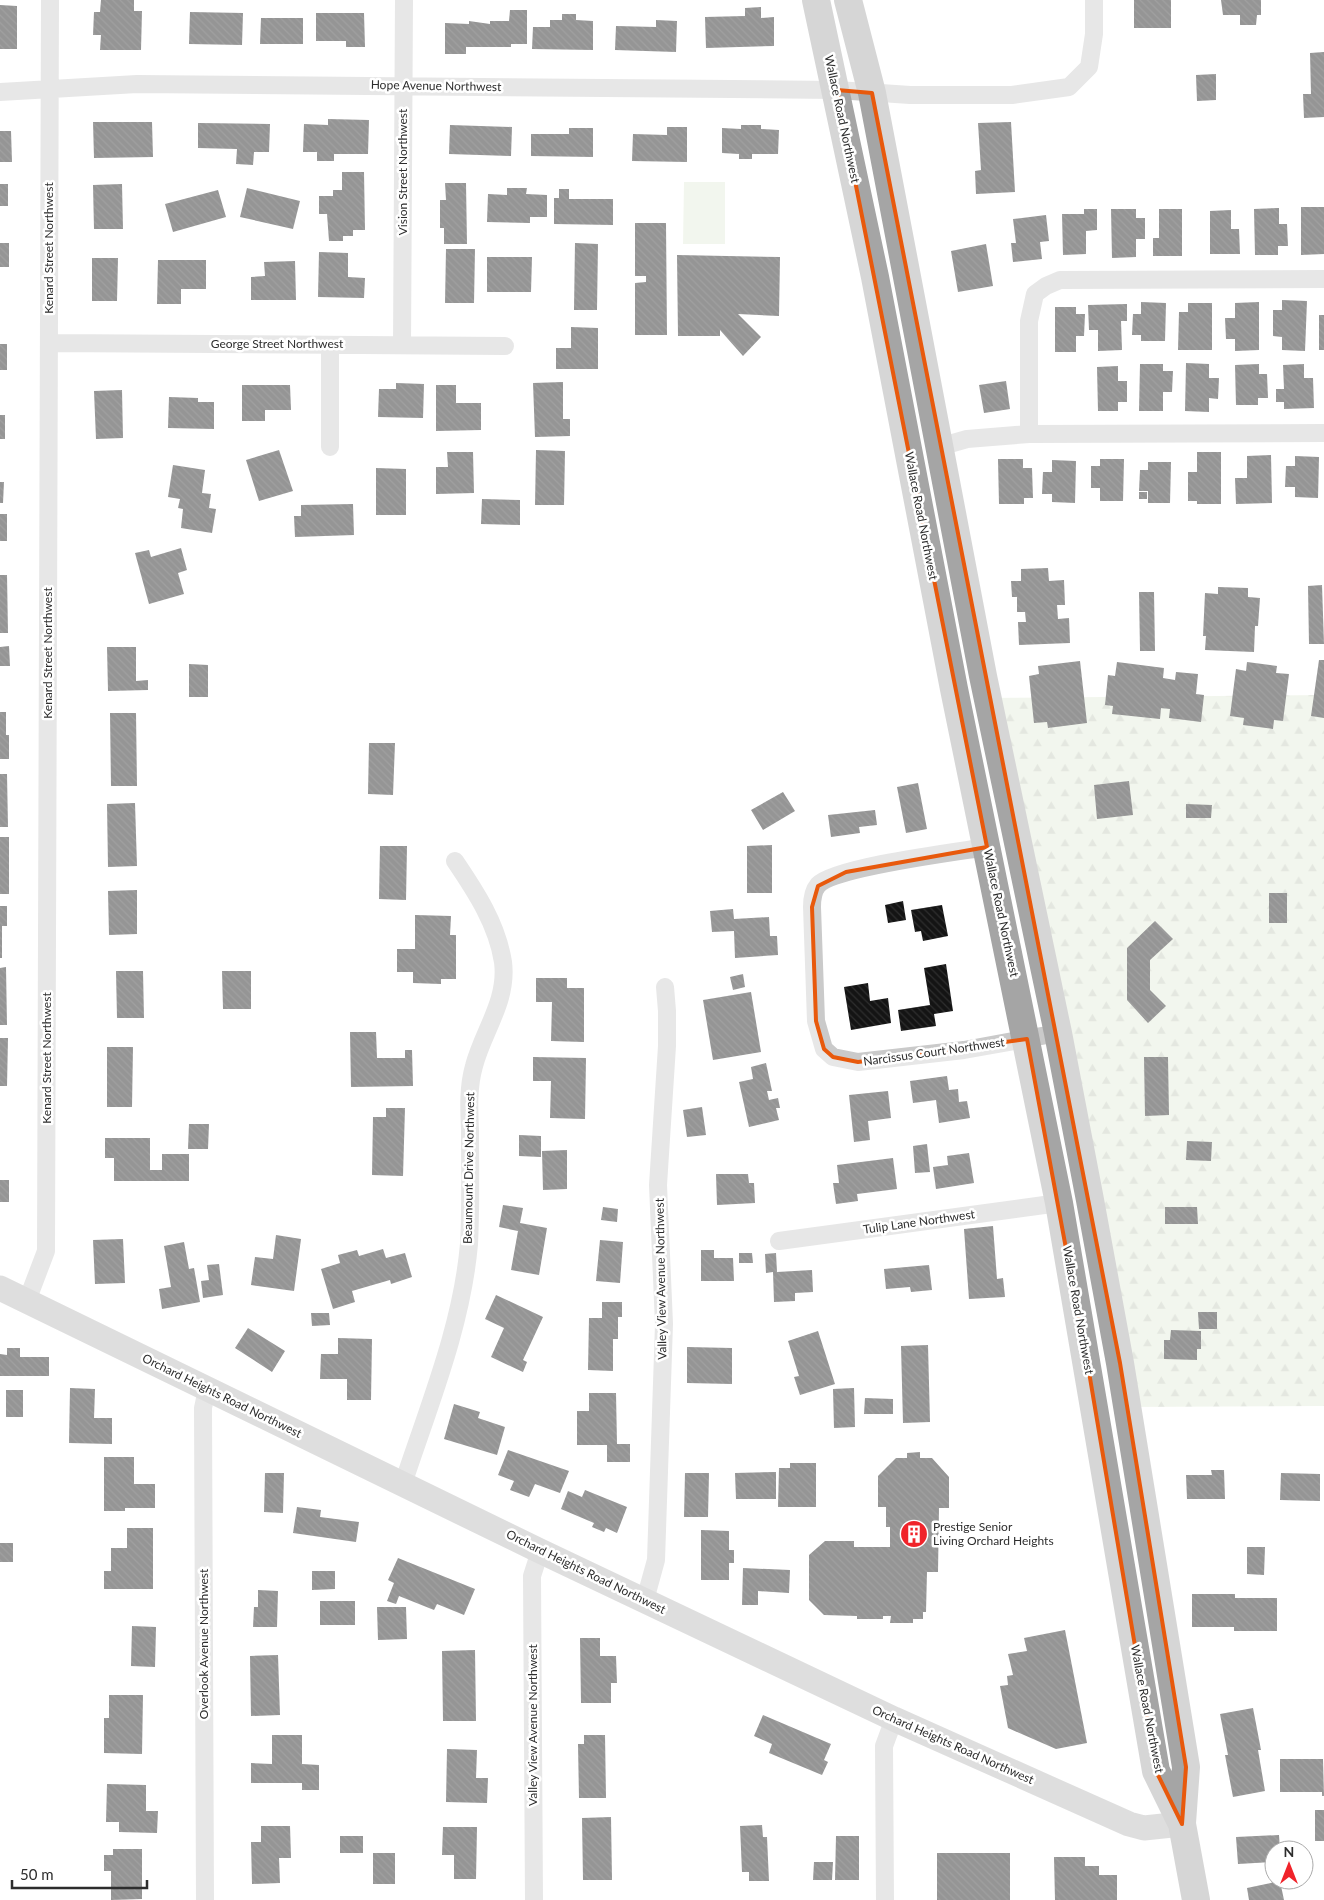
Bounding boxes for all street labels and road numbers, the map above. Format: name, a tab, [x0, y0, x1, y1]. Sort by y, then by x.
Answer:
street label: Wallace Road Northwest	[822, 54, 864, 185]
street label: Hope Avenue Northwest	[371, 77, 502, 94]
street label: Vision Street Northwest	[395, 108, 410, 235]
street label: Kenard Street Northwest	[41, 182, 56, 314]
street label: George Street Northwest	[211, 336, 344, 351]
street label: Wallace Road Northwest	[902, 450, 941, 582]
street label: Kenard Street Northwest	[40, 587, 55, 719]
street label: Wallace Road Northwest	[981, 848, 1023, 979]
street label: Kenard Street Northwest	[39, 992, 54, 1124]
street label: Narcissus Court Northwest	[862, 1034, 1006, 1069]
street label: Beaumount Drive Northwest	[460, 1091, 477, 1244]
street label: Valley View Avenue Northwest	[652, 1197, 669, 1360]
street label: Tulip Lane Northwest	[862, 1206, 976, 1237]
street label: Wallace Road Northwest	[1060, 1244, 1097, 1376]
street label: Orchard Heights Road Northwest	[140, 1350, 305, 1441]
street label: Orchard Heights Road Northwest	[504, 1526, 669, 1617]
street label: Overlook Avenue Northwest	[196, 1568, 211, 1719]
street label: Valley View Avenue Northwest	[525, 1643, 540, 1806]
street label: Wallace Road Northwest	[1128, 1643, 1167, 1775]
street label: Orchard Heights Road Northwest	[870, 1702, 1037, 1787]

